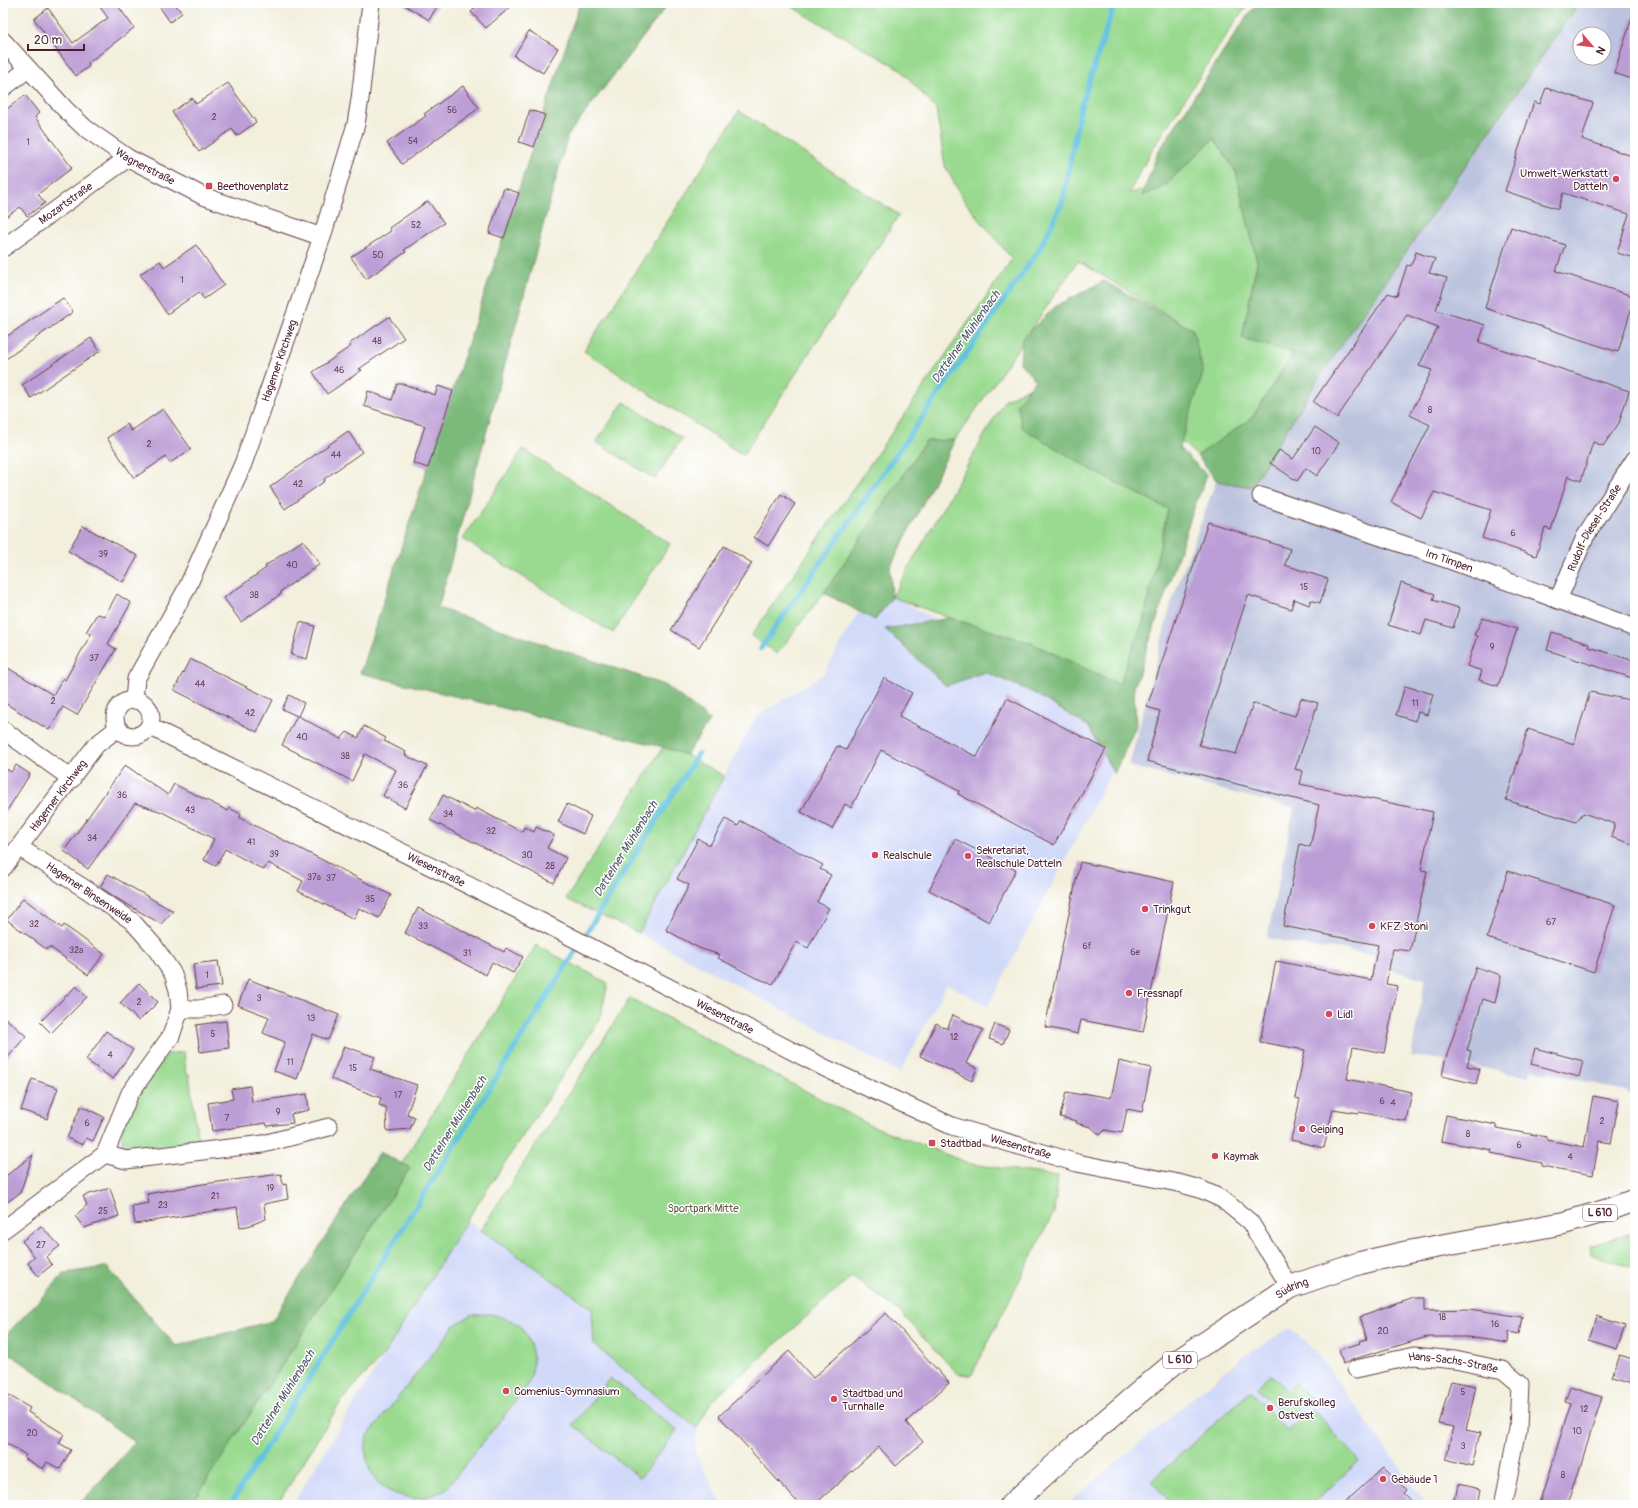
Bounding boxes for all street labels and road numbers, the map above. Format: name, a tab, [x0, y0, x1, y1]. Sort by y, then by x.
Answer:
street label: Wagnerstraße	[113, 145, 178, 187]
street label: Mozartstraße	[36, 179, 95, 227]
street label: Hagemer Kirchweg	[259, 317, 299, 403]
street label: Rudolf-Diesel-Straße	[1565, 481, 1624, 573]
street label: Im Timpen	[1424, 546, 1475, 575]
street label: Hagemer Kirchweg	[27, 757, 89, 834]
street label: Wiesenstraße	[405, 849, 468, 889]
street label: Hagemer Binsenweide	[44, 859, 135, 927]
street label: Wiesenstraße	[694, 996, 756, 1037]
street label: Wiesenstraße	[989, 1131, 1053, 1162]
road number: L 610	[1583, 1205, 1617, 1221]
street label: Südring	[1273, 1275, 1310, 1301]
street label: Hans-Sachs-Straße	[1407, 1349, 1500, 1375]
road number: L 610	[1163, 1352, 1197, 1368]

